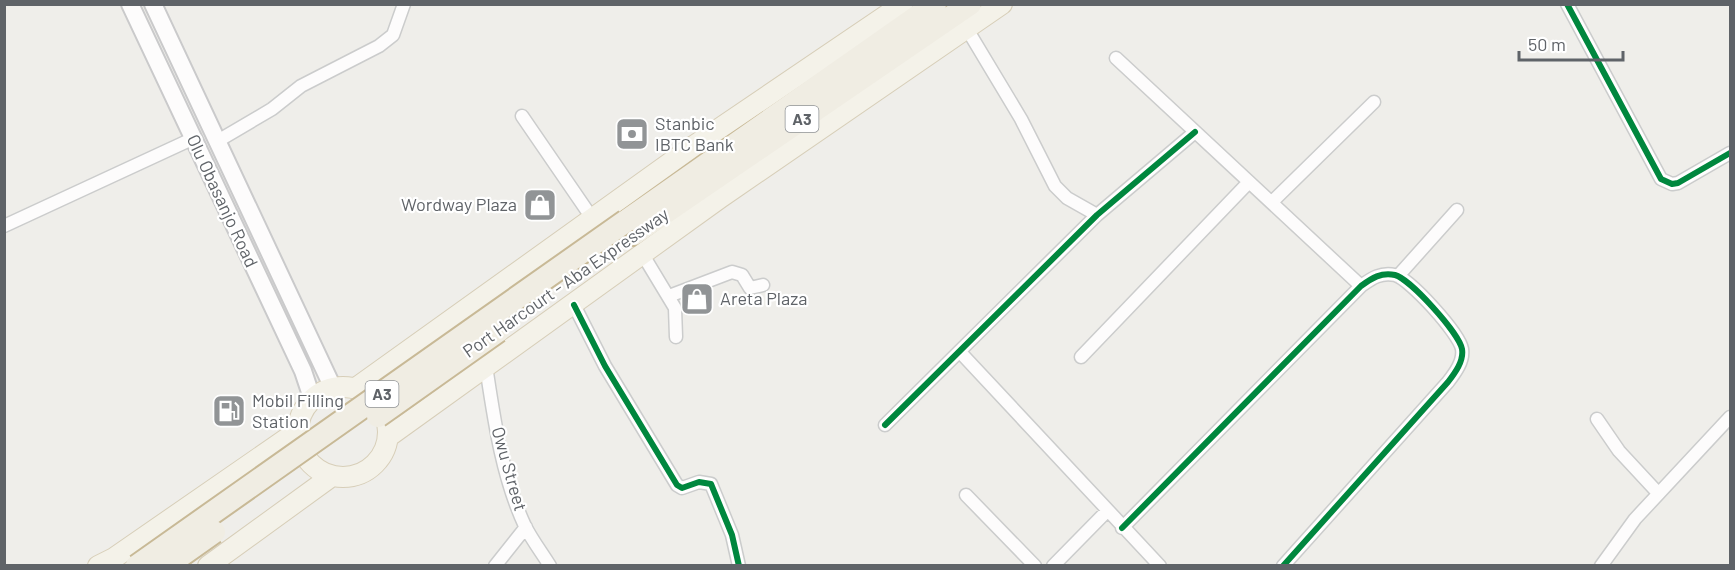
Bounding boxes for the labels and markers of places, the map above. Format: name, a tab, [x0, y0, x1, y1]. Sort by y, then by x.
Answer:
place label: Stanbic IBTC Bank	[655, 112, 734, 155]
bank icon: Stanbic IBTC Bank	[614, 116, 650, 152]
shop icon: Wordway Plaza	[522, 187, 558, 223]
place label: Wordway Plaza	[401, 193, 517, 215]
shop icon: Areta Plaza	[679, 281, 715, 317]
place label: Areta Plaza	[720, 287, 807, 309]
place label: Mobil Filling Station	[252, 389, 344, 432]
fuel station icon: Mobil Filling Station	[211, 393, 247, 429]

